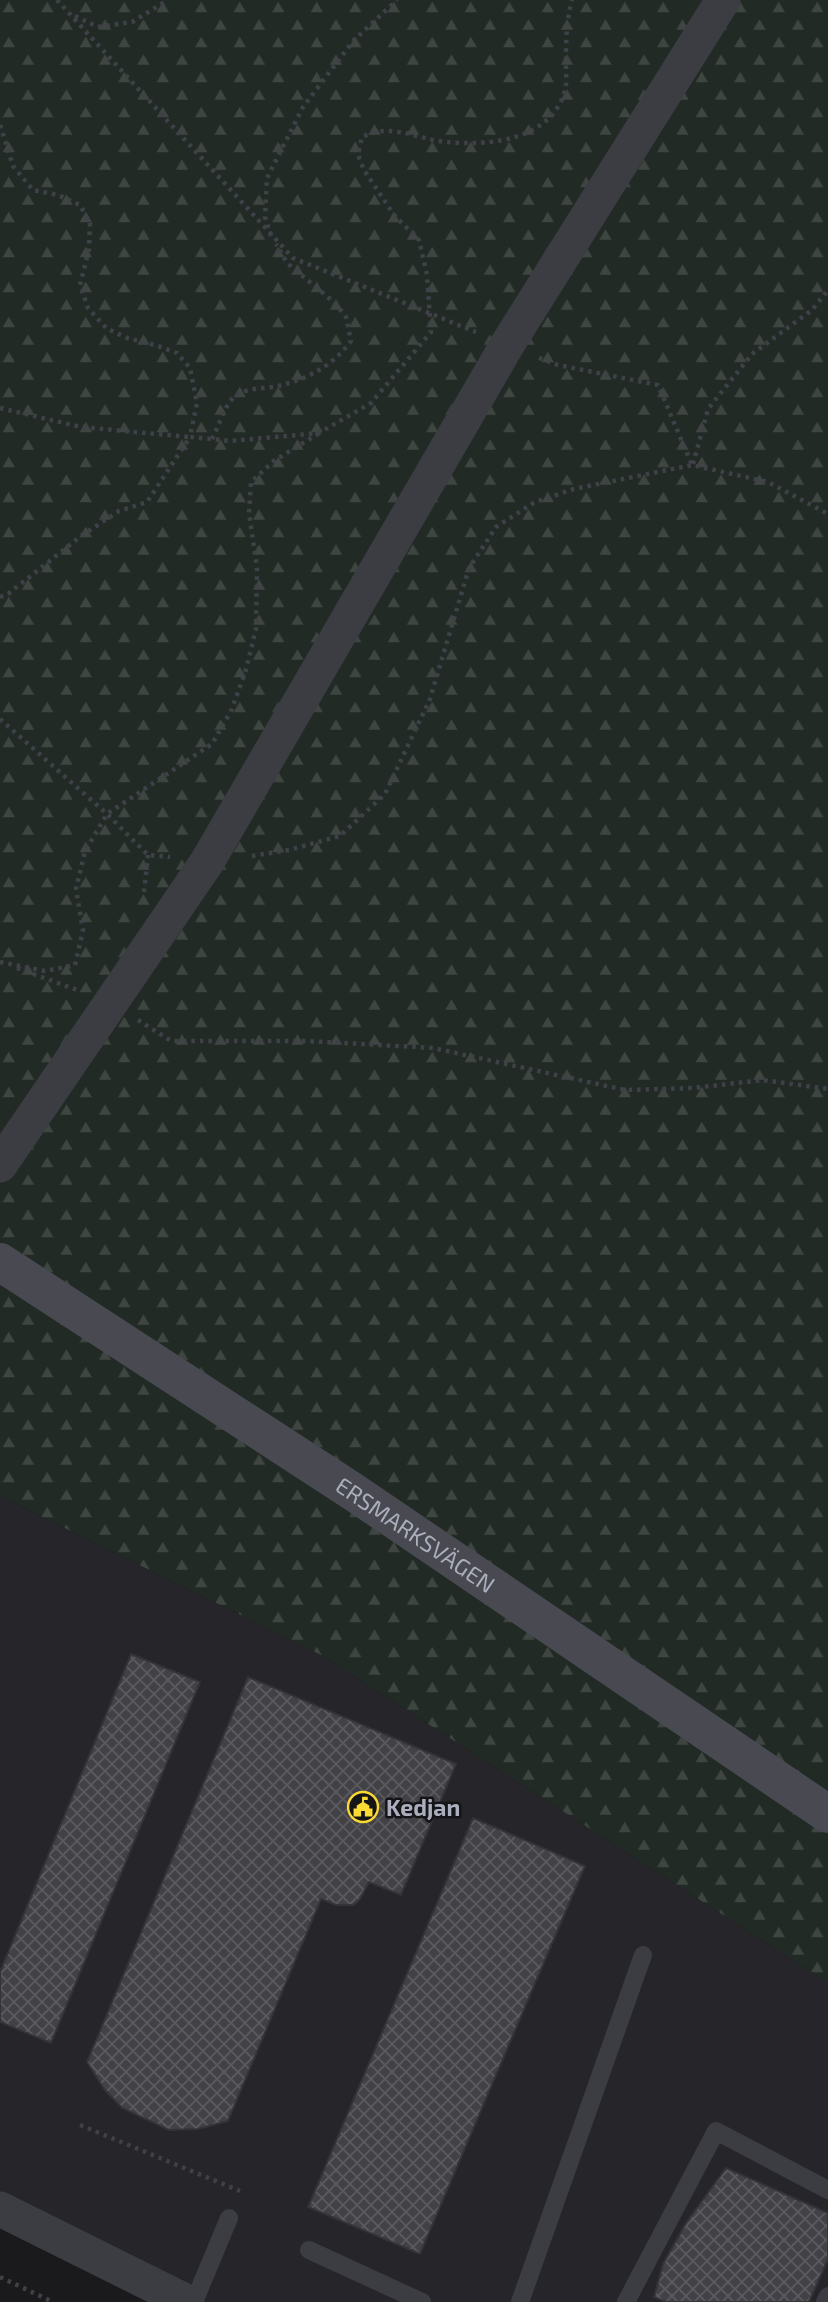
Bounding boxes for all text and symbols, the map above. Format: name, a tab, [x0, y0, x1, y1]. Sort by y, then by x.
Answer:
street label: ERSMARKSVÄGEN	[331, 1471, 501, 1598]
public building icon: Kedjan	[346, 1790, 380, 1824]
place label: Kedjan	[386, 1793, 460, 1821]

